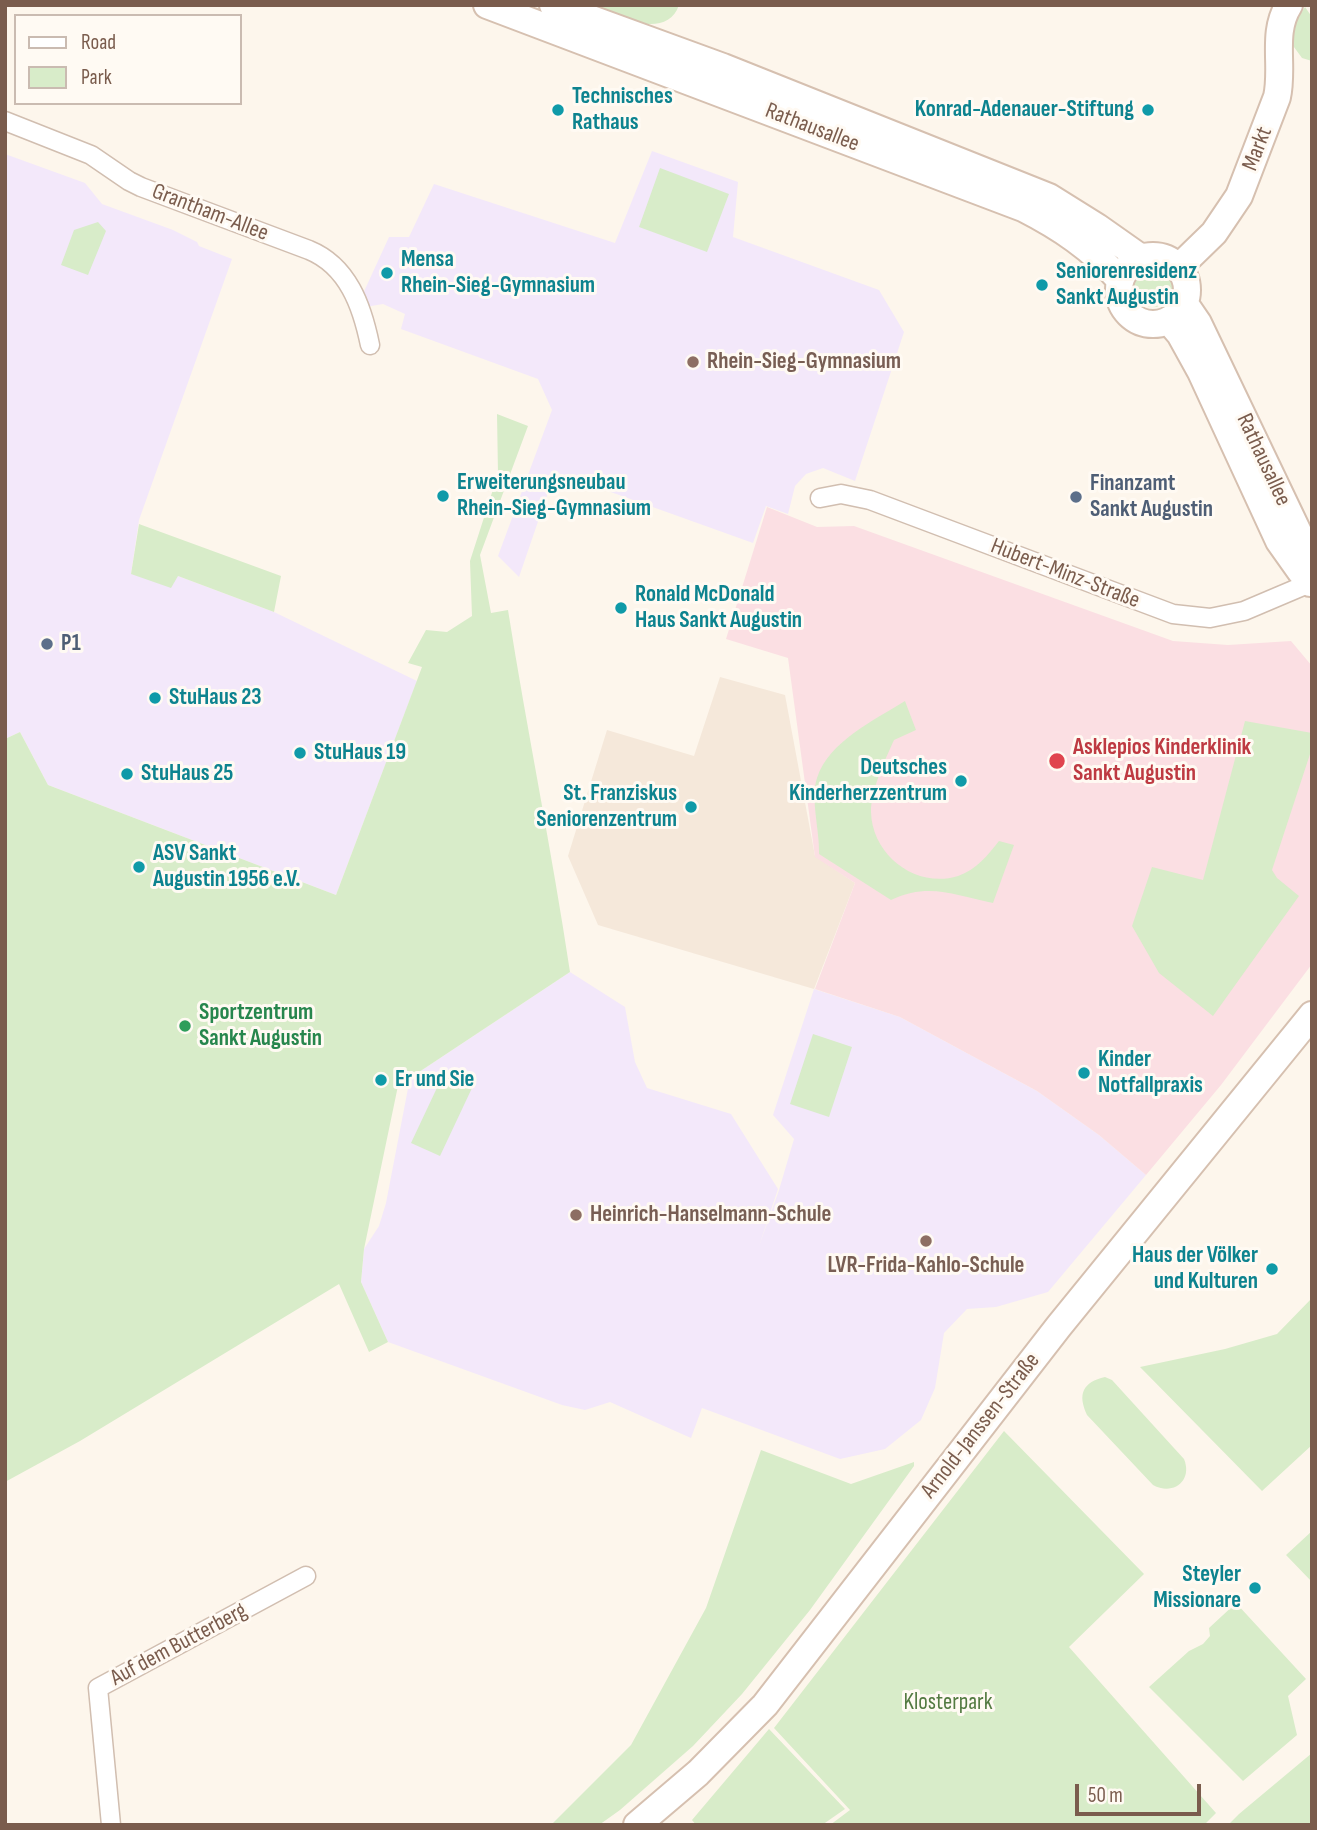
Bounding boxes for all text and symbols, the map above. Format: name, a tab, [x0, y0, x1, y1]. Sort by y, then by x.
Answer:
legend	[14, 14, 242, 105]
text: Road	[81, 30, 116, 55]
text: Park	[81, 65, 112, 90]
place label: Technisches Rathaus	[572, 83, 673, 137]
place label: Konrad-Adenauer-Stiftung	[915, 96, 1134, 124]
street label: Rathausallee	[761, 97, 863, 159]
marker: Technisches Rathaus	[550, 102, 566, 118]
marker: Konrad-Adenauer-Stiftung	[1140, 102, 1156, 118]
street label: Markt	[1237, 123, 1279, 175]
street label: Grantham-Allee	[148, 178, 272, 248]
place label: Mensa Rhein-Sieg-Gymnasium	[401, 246, 595, 300]
place label: Seniorenresidenz Sankt Augustin	[1056, 258, 1197, 312]
marker: Mensa Rhein-Sieg-Gymnasium	[379, 265, 395, 281]
marker: Seniorenresidenz Sankt Augustin	[1034, 277, 1050, 293]
place label: Rhein-Sieg-Gymnasium	[707, 348, 901, 376]
marker: Rhein-Sieg-Gymnasium	[685, 354, 701, 370]
street label: Rathausallee	[1230, 409, 1296, 511]
place label: Erweiterungsneubau Rhein-Sieg-Gymnasium	[457, 469, 651, 523]
place label: Finanzamt Sankt Augustin	[1090, 470, 1213, 524]
marker: Erweiterungsneubau Rhein-Sieg-Gymnasium	[435, 488, 451, 504]
marker: Finanzamt Sankt Augustin	[1068, 489, 1084, 505]
street label: Hubert-Minz-Straße	[987, 533, 1143, 615]
place label: Ronald McDonald Haus Sankt Augustin	[635, 581, 802, 635]
marker: Ronald McDonald Haus Sankt Augustin	[613, 600, 629, 616]
place label: P1	[61, 630, 81, 658]
marker: P1	[39, 636, 55, 652]
place label: StuHaus 23	[169, 684, 262, 712]
marker: StuHaus 23	[147, 690, 163, 706]
place label: Asklepios Kinderklinik Sankt Augustin	[1073, 734, 1251, 788]
place label: StuHaus 19	[314, 739, 406, 767]
marker: StuHaus 19	[292, 745, 308, 761]
marker: Asklepios Kinderklinik Sankt Augustin	[1047, 751, 1067, 771]
place label: Deutsches Kinderherzzentrum	[789, 754, 947, 808]
place label: StuHaus 25	[141, 760, 233, 788]
marker: StuHaus 25	[119, 766, 135, 782]
marker: Deutsches Kinderherzzentrum	[953, 773, 969, 789]
place label: St. Franziskus Seniorenzentrum	[536, 780, 677, 834]
marker: St. Franziskus Seniorenzentrum	[683, 799, 699, 815]
place label: ASV Sankt Augustin 1956 e.V.	[153, 840, 301, 894]
marker: ASV Sankt Augustin 1956 e.V.	[131, 859, 147, 875]
place label: Sportzentrum Sankt Augustin	[199, 999, 322, 1053]
marker: Sportzentrum Sankt Augustin	[177, 1018, 193, 1034]
place label: Kinder Notfallpraxis	[1098, 1046, 1203, 1100]
marker: Kinder Notfallpraxis	[1076, 1065, 1092, 1081]
place label: Er und Sie	[395, 1066, 474, 1094]
marker: Er und Sie	[373, 1072, 389, 1088]
place label: Heinrich-Hanselmann-Schule	[590, 1201, 831, 1229]
marker: Heinrich-Hanselmann-Schule	[568, 1207, 584, 1223]
marker: LVR-Frida-Kahlo-Schule	[918, 1233, 934, 1249]
place label: Haus der Völker und Kulturen	[1132, 1242, 1258, 1296]
place label: LVR-Frida-Kahlo-Schule	[828, 1252, 1024, 1280]
marker: Haus der Völker und Kulturen	[1264, 1261, 1280, 1277]
street label: Arnold-Janssen-Straße	[916, 1348, 1046, 1504]
place label: Steyler Missionare	[1153, 1561, 1241, 1615]
marker: Steyler Missionare	[1247, 1580, 1263, 1596]
street label: Auf dem Butterberg	[106, 1597, 252, 1693]
park label: Klosterpark	[904, 1689, 992, 1717]
scale bar	[1079, 1770, 1205, 1814]
text: 50 m	[1088, 1783, 1123, 1808]

